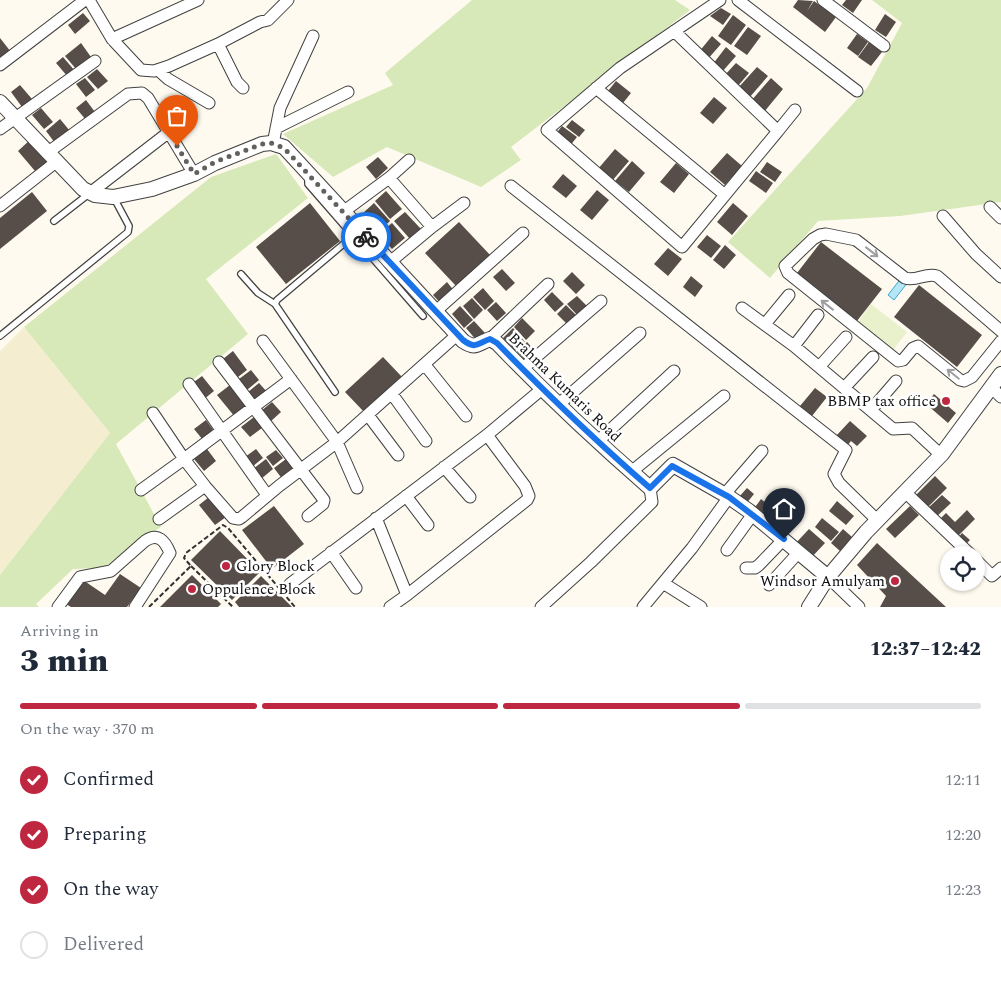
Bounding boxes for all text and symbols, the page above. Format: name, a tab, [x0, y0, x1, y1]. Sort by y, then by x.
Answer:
pin	[156, 95, 198, 146]
icon: bag	[163, 102, 191, 130]
courier	[341, 212, 391, 262]
icon: bike	[352, 223, 380, 251]
one-way arrow	[865, 246, 878, 257]
one-way arrow	[821, 299, 834, 310]
street label: Brahma Kumaris Road	[503, 327, 626, 448]
one-way arrow	[947, 369, 960, 380]
place label: BBMP tax office	[827, 390, 936, 413]
marker: BBMP tax office	[940, 395, 952, 407]
pin	[763, 488, 805, 539]
icon: home	[770, 495, 798, 523]
map controls	[940, 546, 985, 591]
button: locate	[940, 546, 985, 591]
place label: Glory Block	[236, 555, 315, 578]
marker: Glory Block	[220, 560, 232, 572]
place label: Windsor Amulyam	[760, 570, 885, 593]
marker: Windsor Amulyam	[889, 575, 901, 587]
place label: Oppulence Block	[202, 578, 316, 601]
marker: Oppulence Block	[186, 583, 198, 595]
text: Arriving in	[20, 619, 99, 643]
text: 12:37–12:42	[870, 635, 981, 664]
text: 3 min	[20, 637, 108, 686]
text: On the way · 370 m	[20, 717, 154, 741]
text: Confirmed	[63, 765, 154, 794]
icon: check	[20, 766, 48, 794]
text: 12:11	[945, 768, 981, 792]
text: Preparing	[63, 820, 147, 849]
icon: check	[20, 821, 48, 849]
text: 12:20	[945, 823, 981, 847]
text: On the way	[63, 875, 159, 904]
icon: check	[20, 876, 48, 904]
text: 12:23	[945, 878, 981, 902]
text: Delivered	[63, 930, 144, 959]

